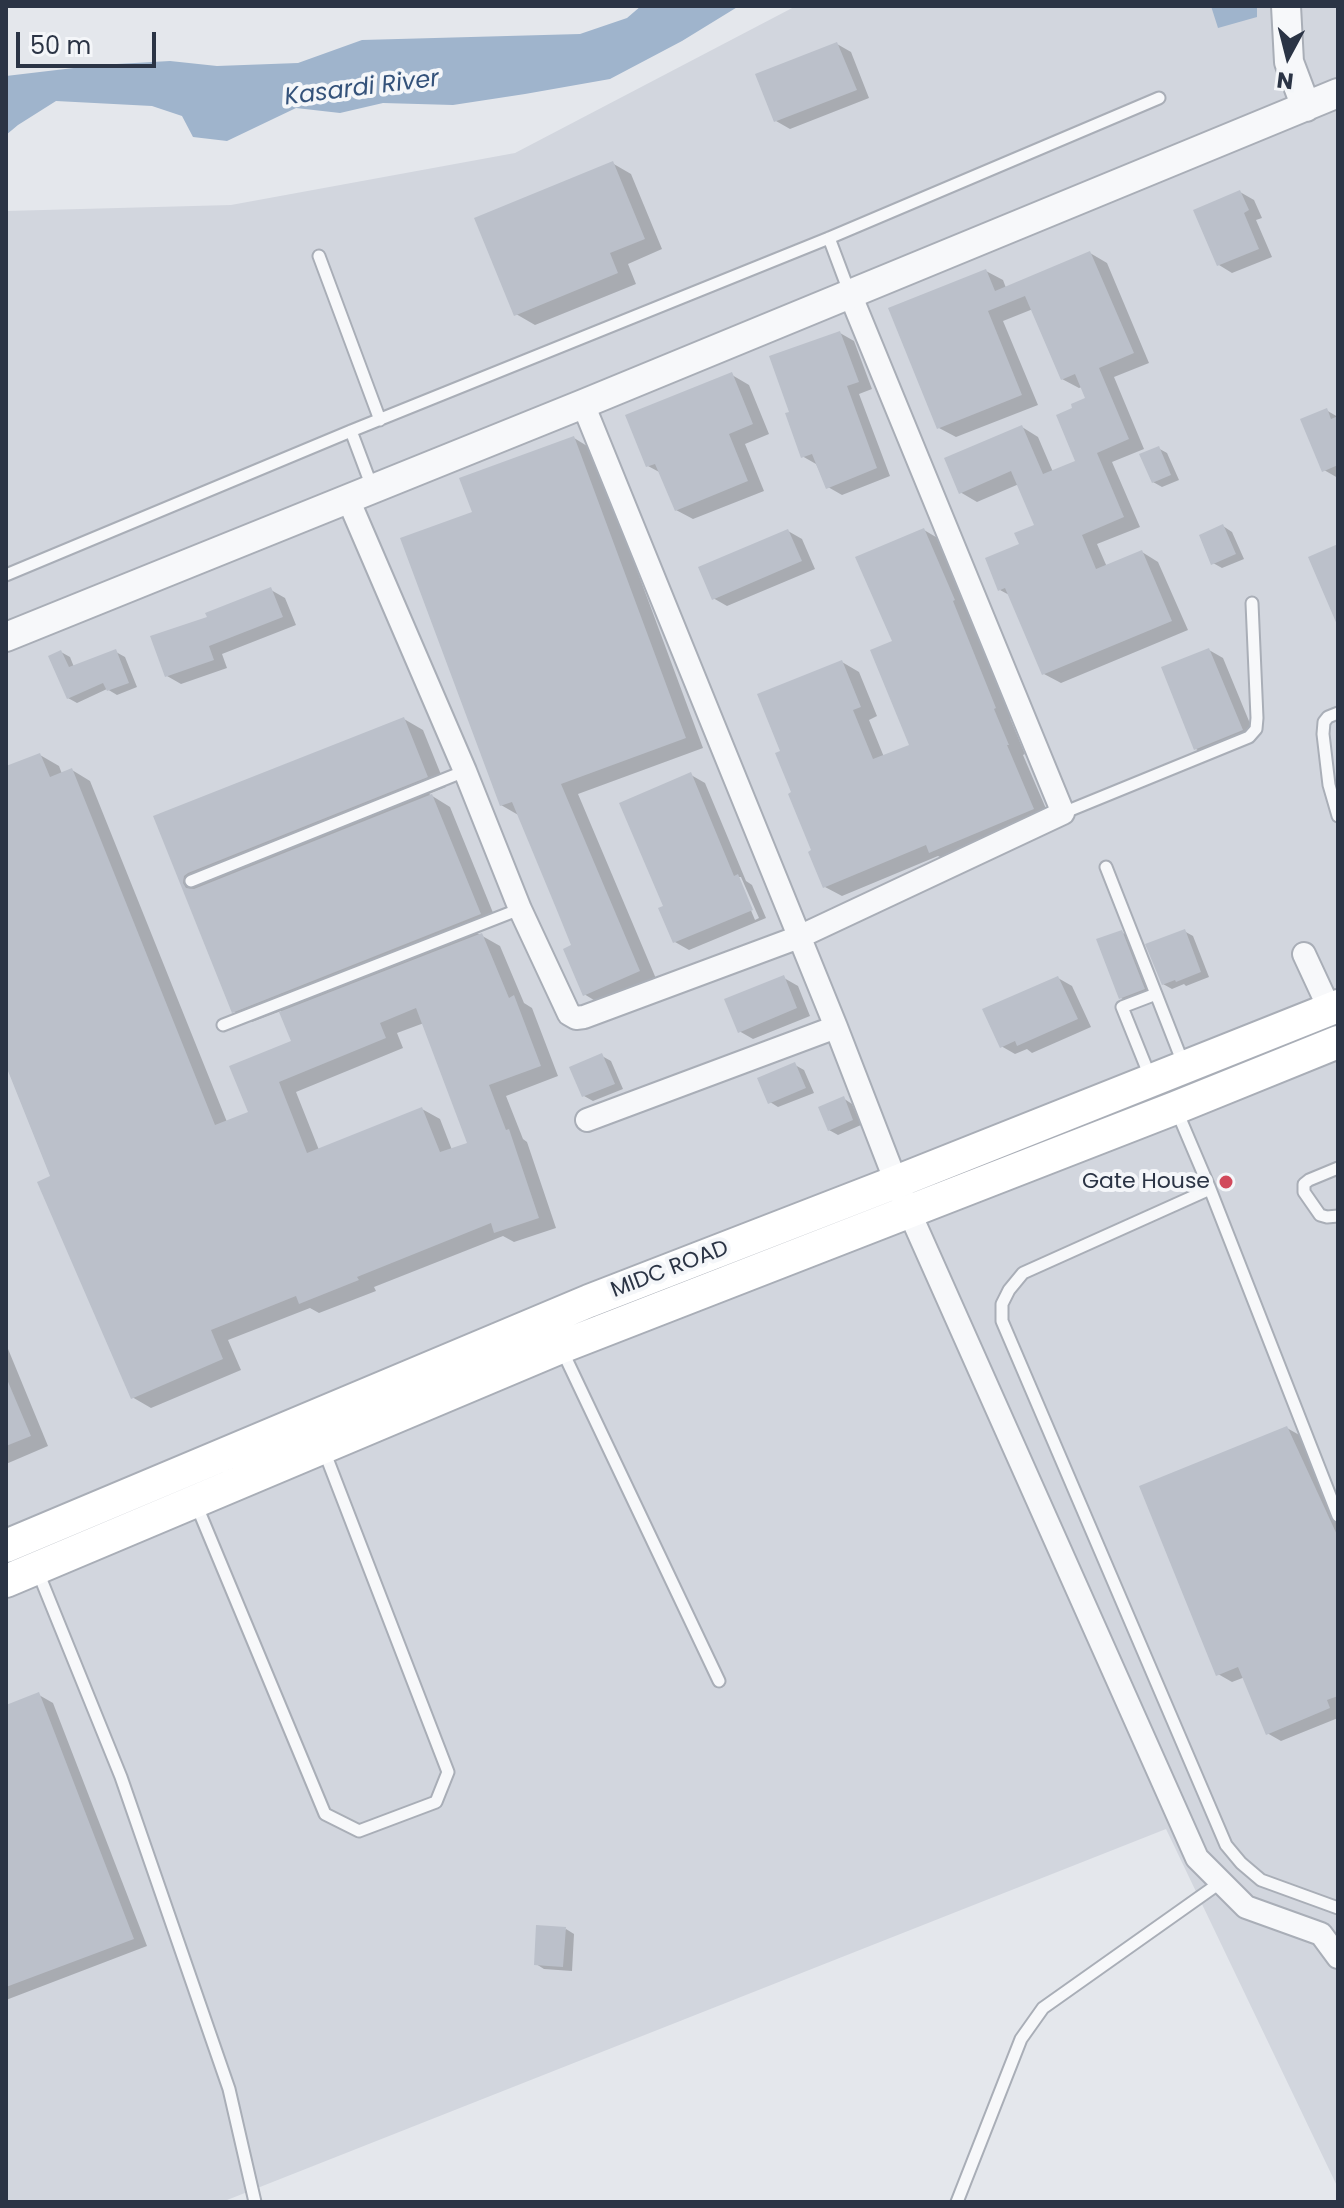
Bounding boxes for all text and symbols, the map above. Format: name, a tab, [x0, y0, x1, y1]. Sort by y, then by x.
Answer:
scale bar	[20, 16, 160, 66]
north arrow	[1248, 16, 1328, 96]
text: 50 m	[30, 29, 91, 62]
text: N	[1275, 64, 1295, 97]
water label: Kasardi River	[283, 65, 441, 113]
place label: Gate House	[1082, 1169, 1210, 1195]
marker: Gate House	[1217, 1173, 1235, 1191]
street label: MIDC ROAD	[607, 1235, 733, 1305]

